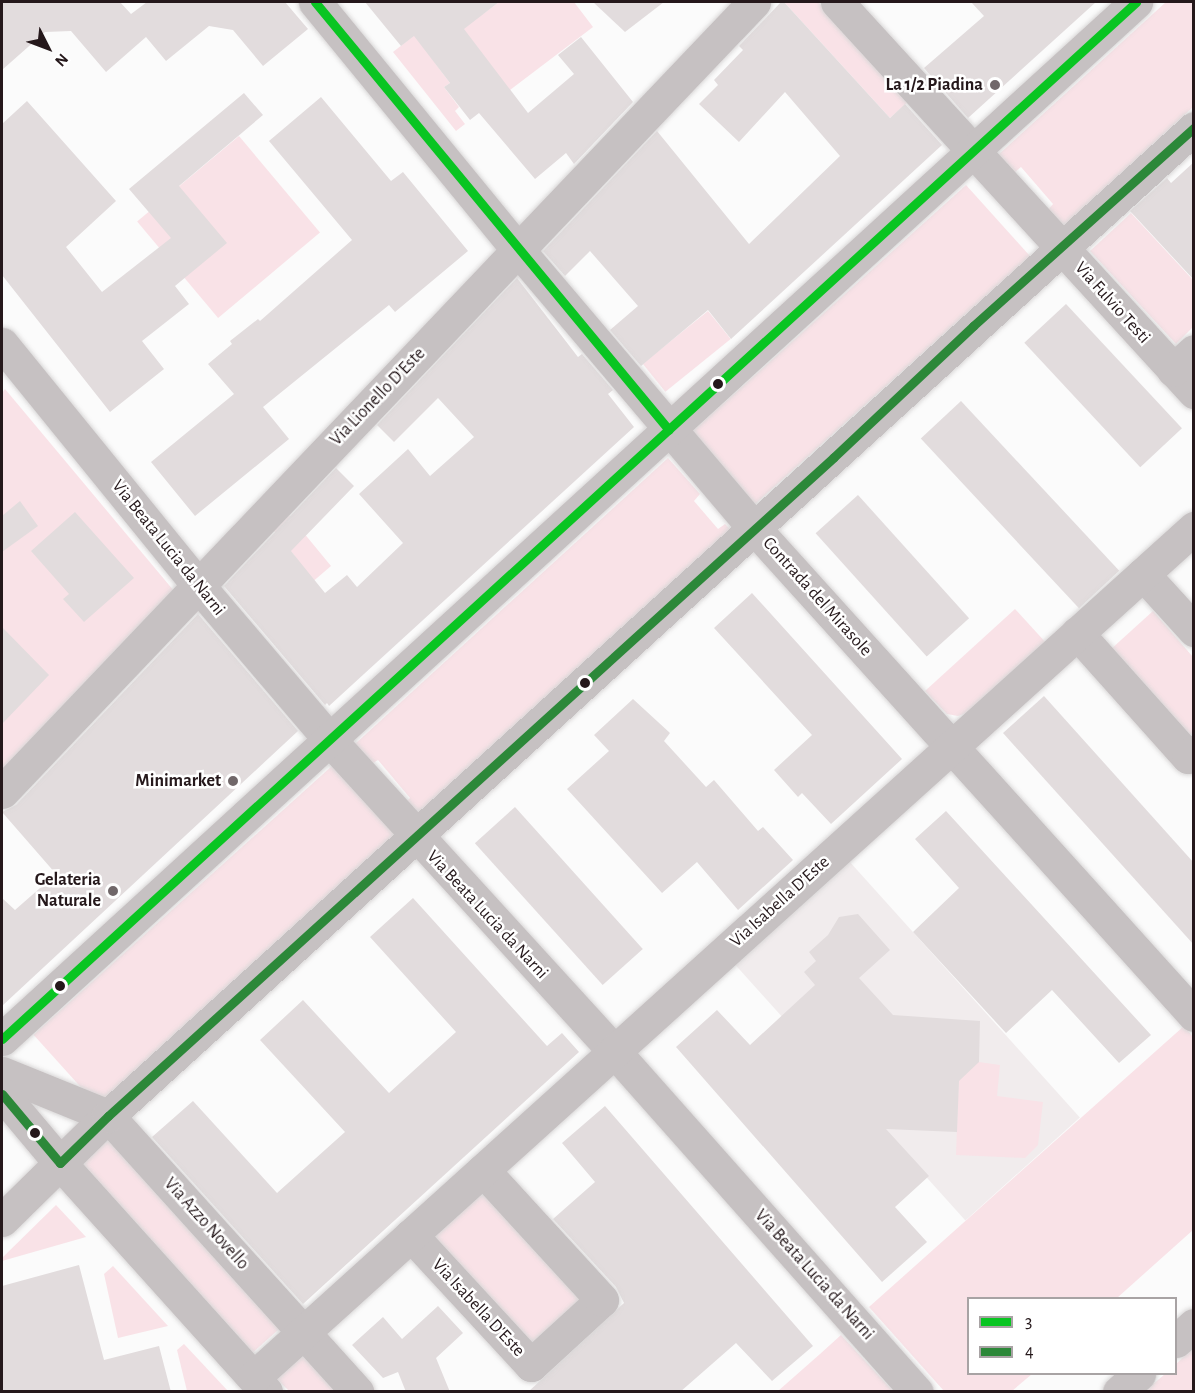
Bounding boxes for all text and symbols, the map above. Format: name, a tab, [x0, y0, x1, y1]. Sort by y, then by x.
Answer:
north arrow	[18, 18, 78, 78]
text: N	[52, 51, 71, 70]
place label: La 1/2 Piadina	[885, 74, 983, 96]
marker: La 1/2 Piadina	[988, 78, 1002, 92]
street label: Via Fulvio Testi	[1070, 258, 1154, 348]
street label: Via Lionello D'Este	[326, 343, 430, 451]
unlabelled marker	[712, 378, 724, 390]
street label: Via Beata Lucia da Narni	[107, 476, 229, 620]
street label: Contrada del Mirasole	[758, 533, 876, 661]
unlabelled marker	[579, 677, 591, 689]
place label: Minimarket	[135, 770, 221, 792]
marker: Minimarket	[226, 774, 240, 788]
street label: Via Beata Lucia da Narni	[422, 846, 552, 984]
street label: Via Isabella D'Este	[726, 852, 834, 952]
place label: Gelateria Naturale	[35, 870, 101, 912]
marker: Gelateria Naturale	[106, 884, 120, 898]
unlabelled marker	[54, 980, 66, 992]
unlabelled marker	[29, 1127, 41, 1139]
street label: Via Azzo Novello	[159, 1173, 253, 1275]
street label: Via Beata Lucia da Narni	[750, 1205, 878, 1345]
street label: Via Isabella D'Este	[427, 1254, 529, 1362]
legend	[967, 1297, 1177, 1375]
text: 3	[1025, 1313, 1032, 1331]
text: 4	[1025, 1343, 1034, 1361]

